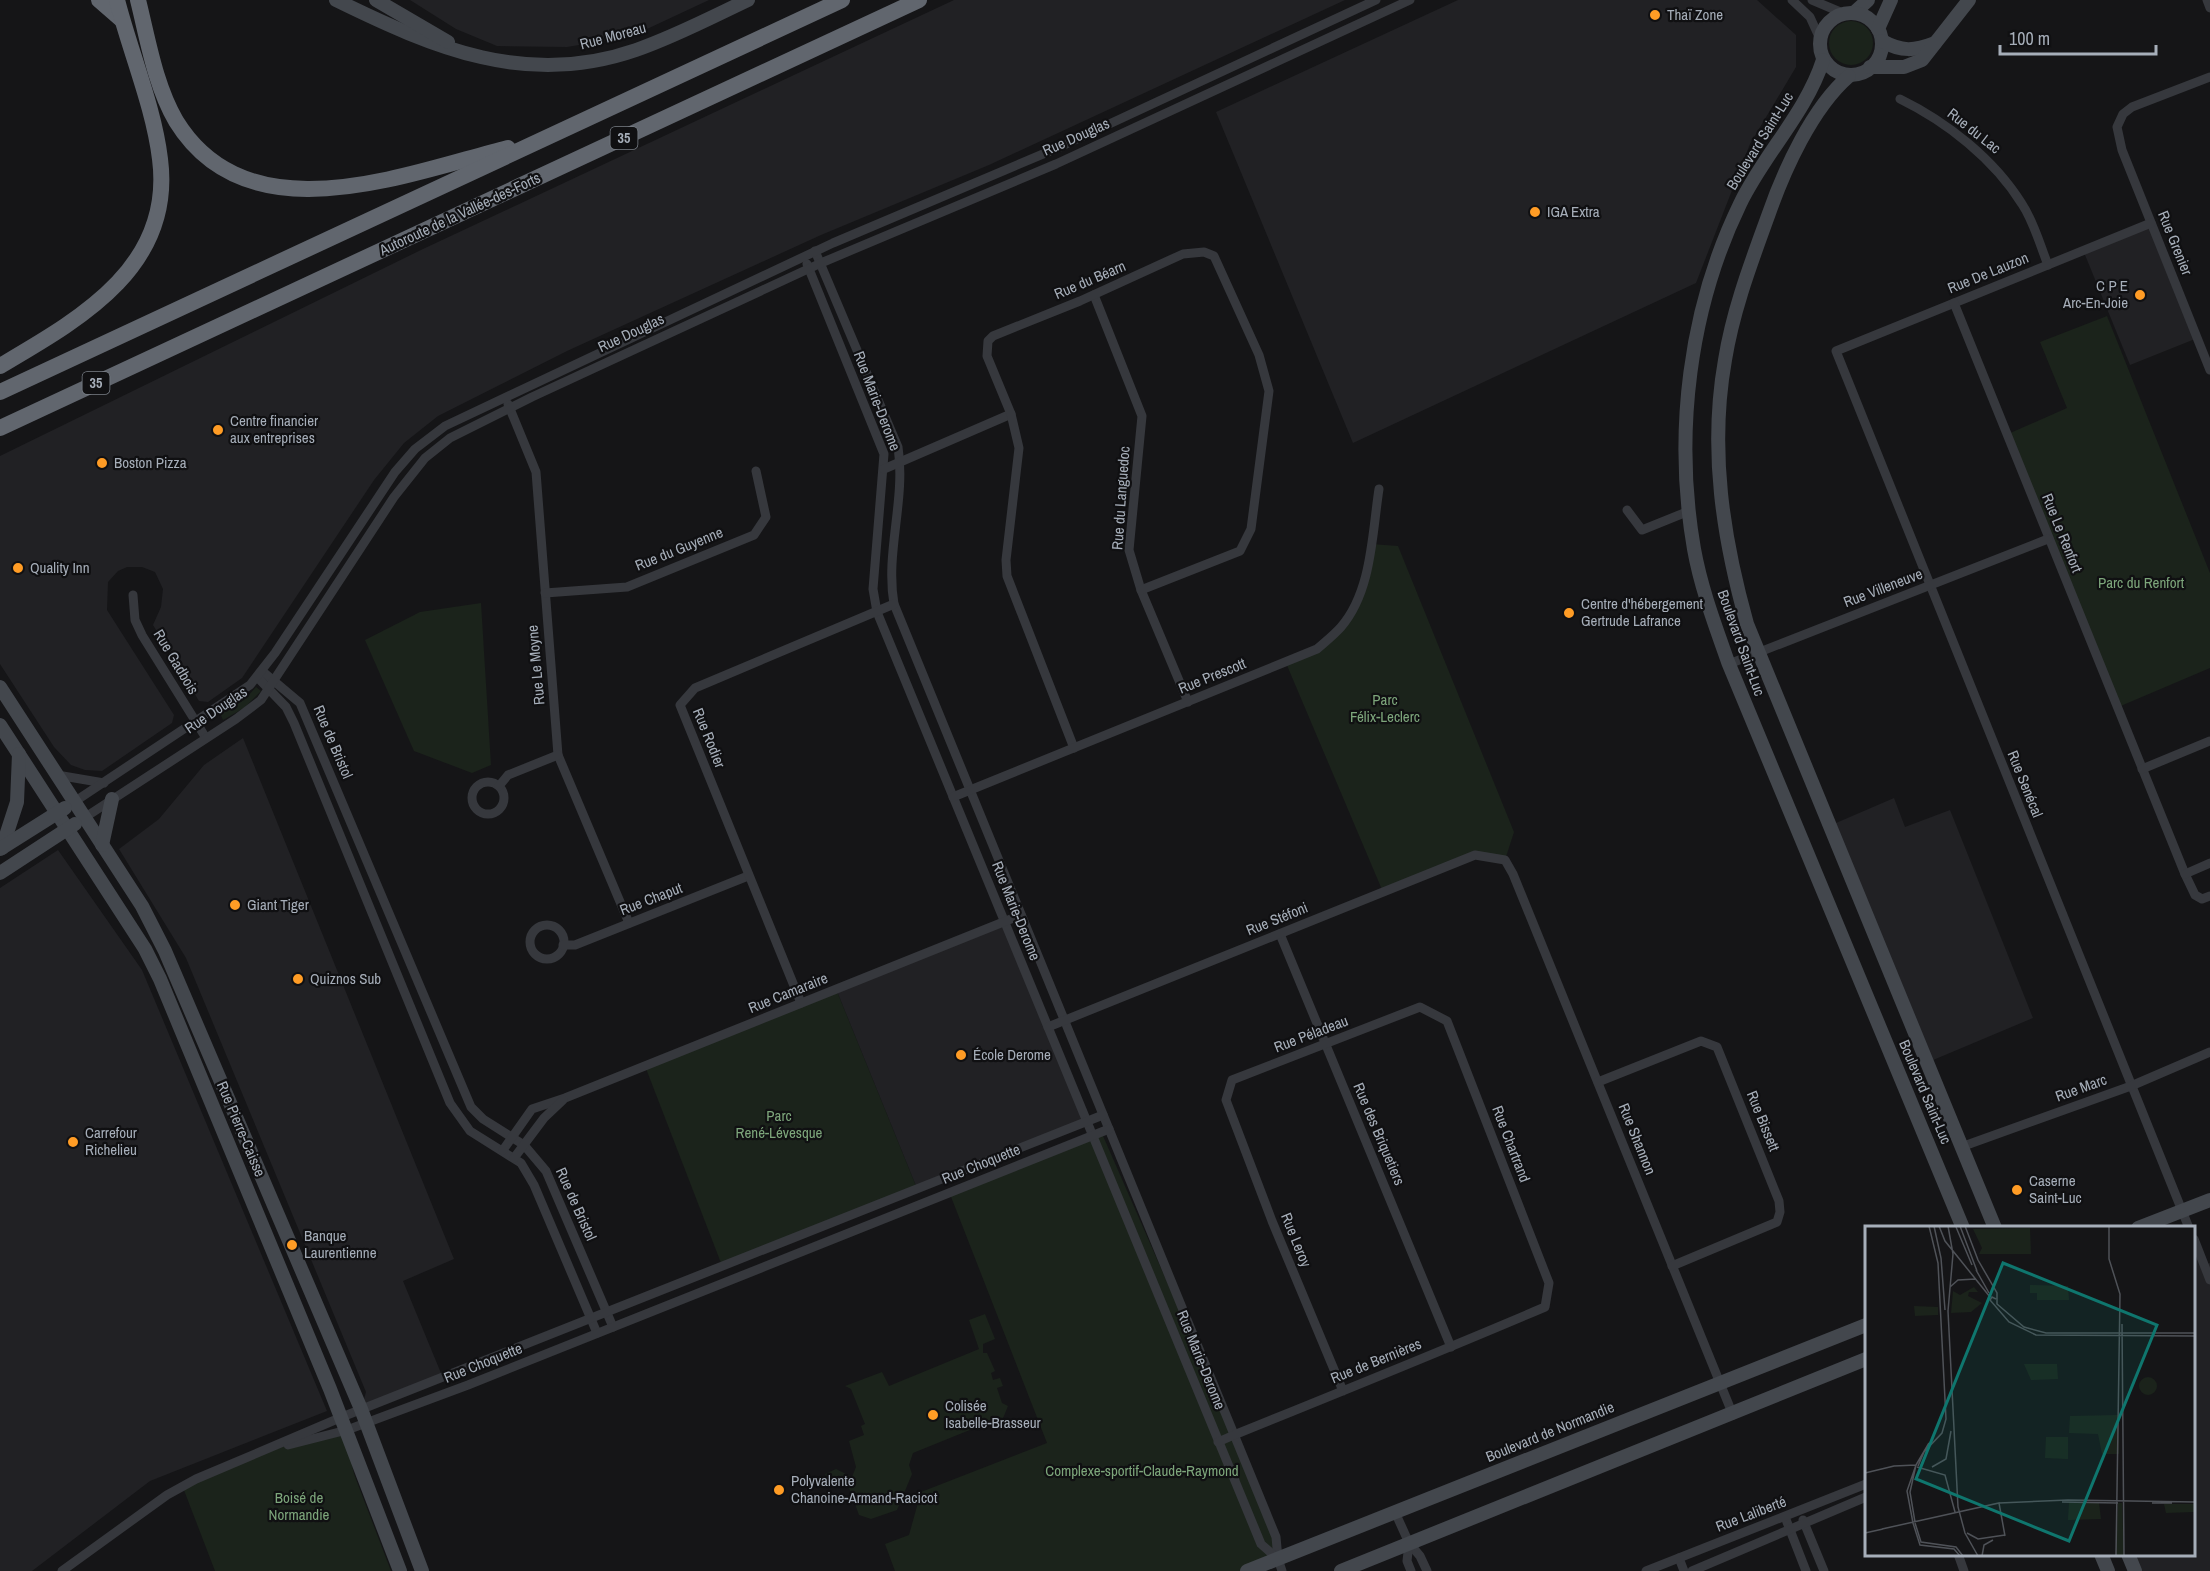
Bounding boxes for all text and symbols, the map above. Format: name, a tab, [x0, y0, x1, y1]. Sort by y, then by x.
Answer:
place label: Thaï Zone	[1667, 4, 1723, 25]
marker: Thaï Zone	[1648, 8, 1662, 22]
street label: Rue Moreau	[577, 17, 648, 54]
scale bar	[2000, 18, 2156, 56]
text: 100 m	[2009, 26, 2050, 51]
street label: Boulevard Saint-Luc	[1721, 88, 1798, 194]
street label: Rue du Lac	[1943, 103, 2006, 158]
street label: Rue Douglas	[1039, 112, 1113, 161]
road number: 35	[610, 127, 638, 149]
street label: Autoroute de la Vallée-des-Forts	[375, 167, 544, 261]
place label: IGA Extra	[1547, 201, 1600, 222]
marker: IGA Extra	[1528, 205, 1542, 219]
street label: Rue Grenier	[2153, 207, 2198, 278]
street label: Rue De Lauzon	[1944, 247, 2031, 298]
street label: Rue du Béarn	[1051, 255, 1129, 304]
place label: C P E Arc-En-Joie	[2062, 275, 2128, 313]
marker: C P E Arc-En-Joie	[2133, 288, 2147, 302]
street label: Rue Douglas	[594, 308, 667, 357]
street label: Rue Marie-Derome	[849, 348, 906, 454]
road number: 35	[82, 372, 110, 394]
place label: Centre financier aux entreprises	[230, 410, 318, 448]
marker: Centre financier aux entreprises	[211, 423, 225, 437]
street label: Rue du Languedoc	[1106, 445, 1135, 551]
place label: Boston Pizza	[114, 452, 187, 473]
marker: Boston Pizza	[95, 456, 109, 470]
street label: Rue Le Renfort	[2037, 490, 2088, 576]
street label: Rue du Guyenne	[632, 521, 726, 576]
place label: Quality Inn	[30, 557, 90, 578]
marker: Quality Inn	[11, 561, 25, 575]
street label: Rue Villeneuve	[1840, 563, 1926, 612]
park label: Parc du Renfort	[2098, 572, 2185, 593]
street label: Boulevard Saint-Luc	[1713, 587, 1770, 699]
place label: Centre d'hébergement Gertrude Lafrance	[1581, 593, 1704, 631]
marker: Centre d'hébergement Gertrude Lafrance	[1562, 606, 1576, 620]
street label: Rue Le Moyne	[522, 624, 549, 706]
street label: Rue Gadbois	[149, 625, 204, 698]
street label: Rue Prescott	[1175, 652, 1249, 699]
street label: Rue Douglas	[180, 681, 251, 738]
park label: Parc Félix-Leclerc	[1350, 689, 1420, 727]
street label: Rue de Bristol	[309, 702, 358, 782]
street label: Rue Rodier	[688, 705, 731, 771]
street label: Rue Senécal	[2003, 747, 2048, 820]
street label: Rue Marie-Derome	[987, 858, 1046, 964]
street label: Rue Chaput	[616, 877, 686, 920]
place label: Giant Tiger	[247, 894, 309, 915]
street label: Rue Stéfoni	[1243, 897, 1311, 940]
marker: Giant Tiger	[228, 898, 242, 912]
street label: Rue Camaraire	[745, 967, 831, 1018]
place label: Quiznos Sub	[310, 968, 381, 989]
marker: Quiznos Sub	[291, 972, 305, 986]
street label: Rue Péladeau	[1271, 1010, 1351, 1057]
street label: Boulevard Saint-Luc	[1894, 1036, 1957, 1147]
place label: École Derome	[973, 1044, 1051, 1065]
marker: École Derome	[954, 1048, 968, 1062]
street label: Rue Marc	[2052, 1069, 2109, 1107]
street label: Rue Pierre-Caisse	[212, 1078, 271, 1180]
street label: Rue des Briquetiers	[1348, 1079, 1410, 1188]
street label: Rue Bissett	[1742, 1087, 1785, 1155]
street label: Rue Shannon	[1614, 1100, 1661, 1178]
street label: Rue Chartrand	[1487, 1102, 1536, 1185]
park label: Parc René-Lévesque	[736, 1105, 823, 1143]
place label: Carrefour Richelieu	[85, 1122, 137, 1160]
marker: Carrefour Richelieu	[66, 1135, 80, 1149]
street label: Rue Choquette	[939, 1138, 1023, 1189]
street label: Rue de Bristol	[551, 1164, 602, 1244]
place label: Caserne Saint-Luc	[2029, 1170, 2082, 1208]
marker: Caserne Saint-Luc	[2010, 1183, 2024, 1197]
street label: Rue Leroy	[1276, 1210, 1317, 1271]
place label: Banque Laurentienne	[304, 1225, 377, 1263]
inset map	[1865, 1226, 2195, 1556]
marker: Banque Laurentienne	[285, 1238, 299, 1252]
street label: Rue Marie-Derome	[1172, 1307, 1231, 1413]
street label: Rue de Bernières	[1327, 1333, 1424, 1388]
street label: Rue Choquette	[441, 1337, 525, 1388]
place label: Colisée Isabelle-Brasseur	[945, 1395, 1041, 1433]
street label: Boulevard de Normandie	[1482, 1396, 1617, 1467]
marker: Colisée Isabelle-Brasseur	[926, 1408, 940, 1422]
park label: Complexe-sportif-Claude-Raymond	[1045, 1460, 1239, 1481]
place label: Polyvalente Chanoine-Armand-Racicot	[791, 1470, 938, 1508]
marker: Polyvalente Chanoine-Armand-Racicot	[772, 1483, 786, 1497]
park label: Boisé de Normandie	[269, 1487, 330, 1525]
street label: Rue Laliberté	[1713, 1490, 1789, 1537]

